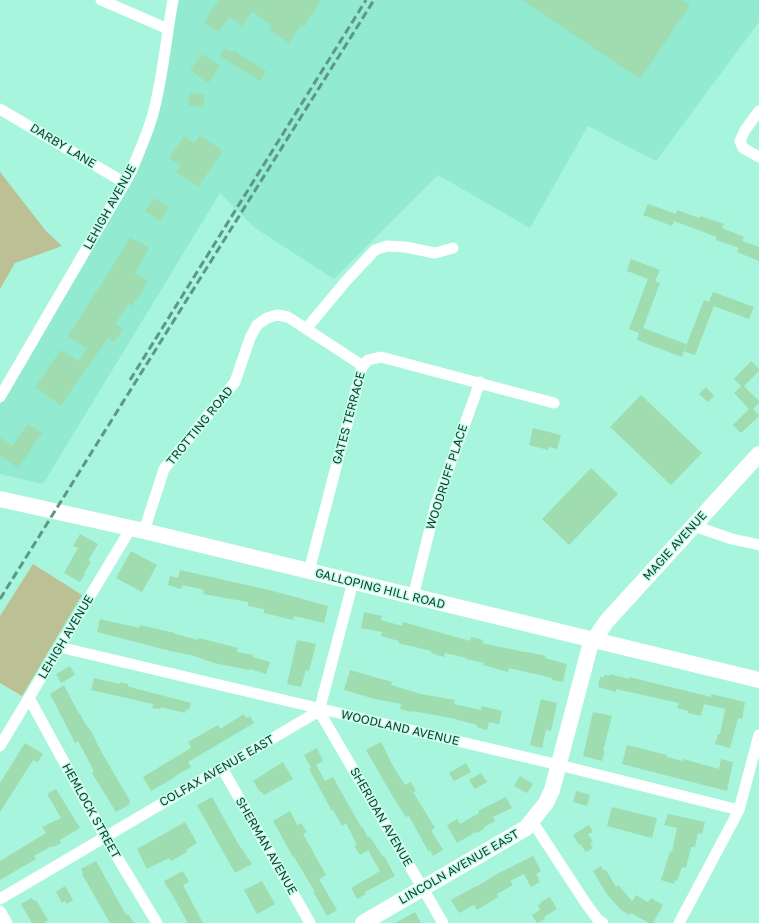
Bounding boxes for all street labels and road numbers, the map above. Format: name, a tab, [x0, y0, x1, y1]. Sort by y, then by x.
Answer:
street label: DARBY LANE	[27, 121, 99, 171]
street label: LEHIGH AVENUE	[81, 162, 139, 252]
street label: GATES TERRACE	[330, 370, 368, 466]
street label: TROTTING ROAD	[164, 384, 236, 468]
street label: WOODRUFF PLACE	[423, 422, 471, 532]
street label: MAGIE AVENUE	[640, 508, 710, 584]
street label: GALLOPING HILL ROAD	[314, 566, 446, 612]
street label: LEHIGH AVENUE	[35, 593, 97, 681]
street label: WOODLAND AVENUE	[340, 707, 460, 749]
street label: COLFAX AVENUE EAST	[157, 732, 277, 810]
street label: HEMLOCK STREET	[59, 761, 123, 861]
street label: SHERIDAN AVENUE	[347, 765, 415, 869]
street label: SHERMAN AVENUE	[232, 795, 300, 897]
street label: LINCOLN AVENUE EAST	[396, 827, 522, 907]

